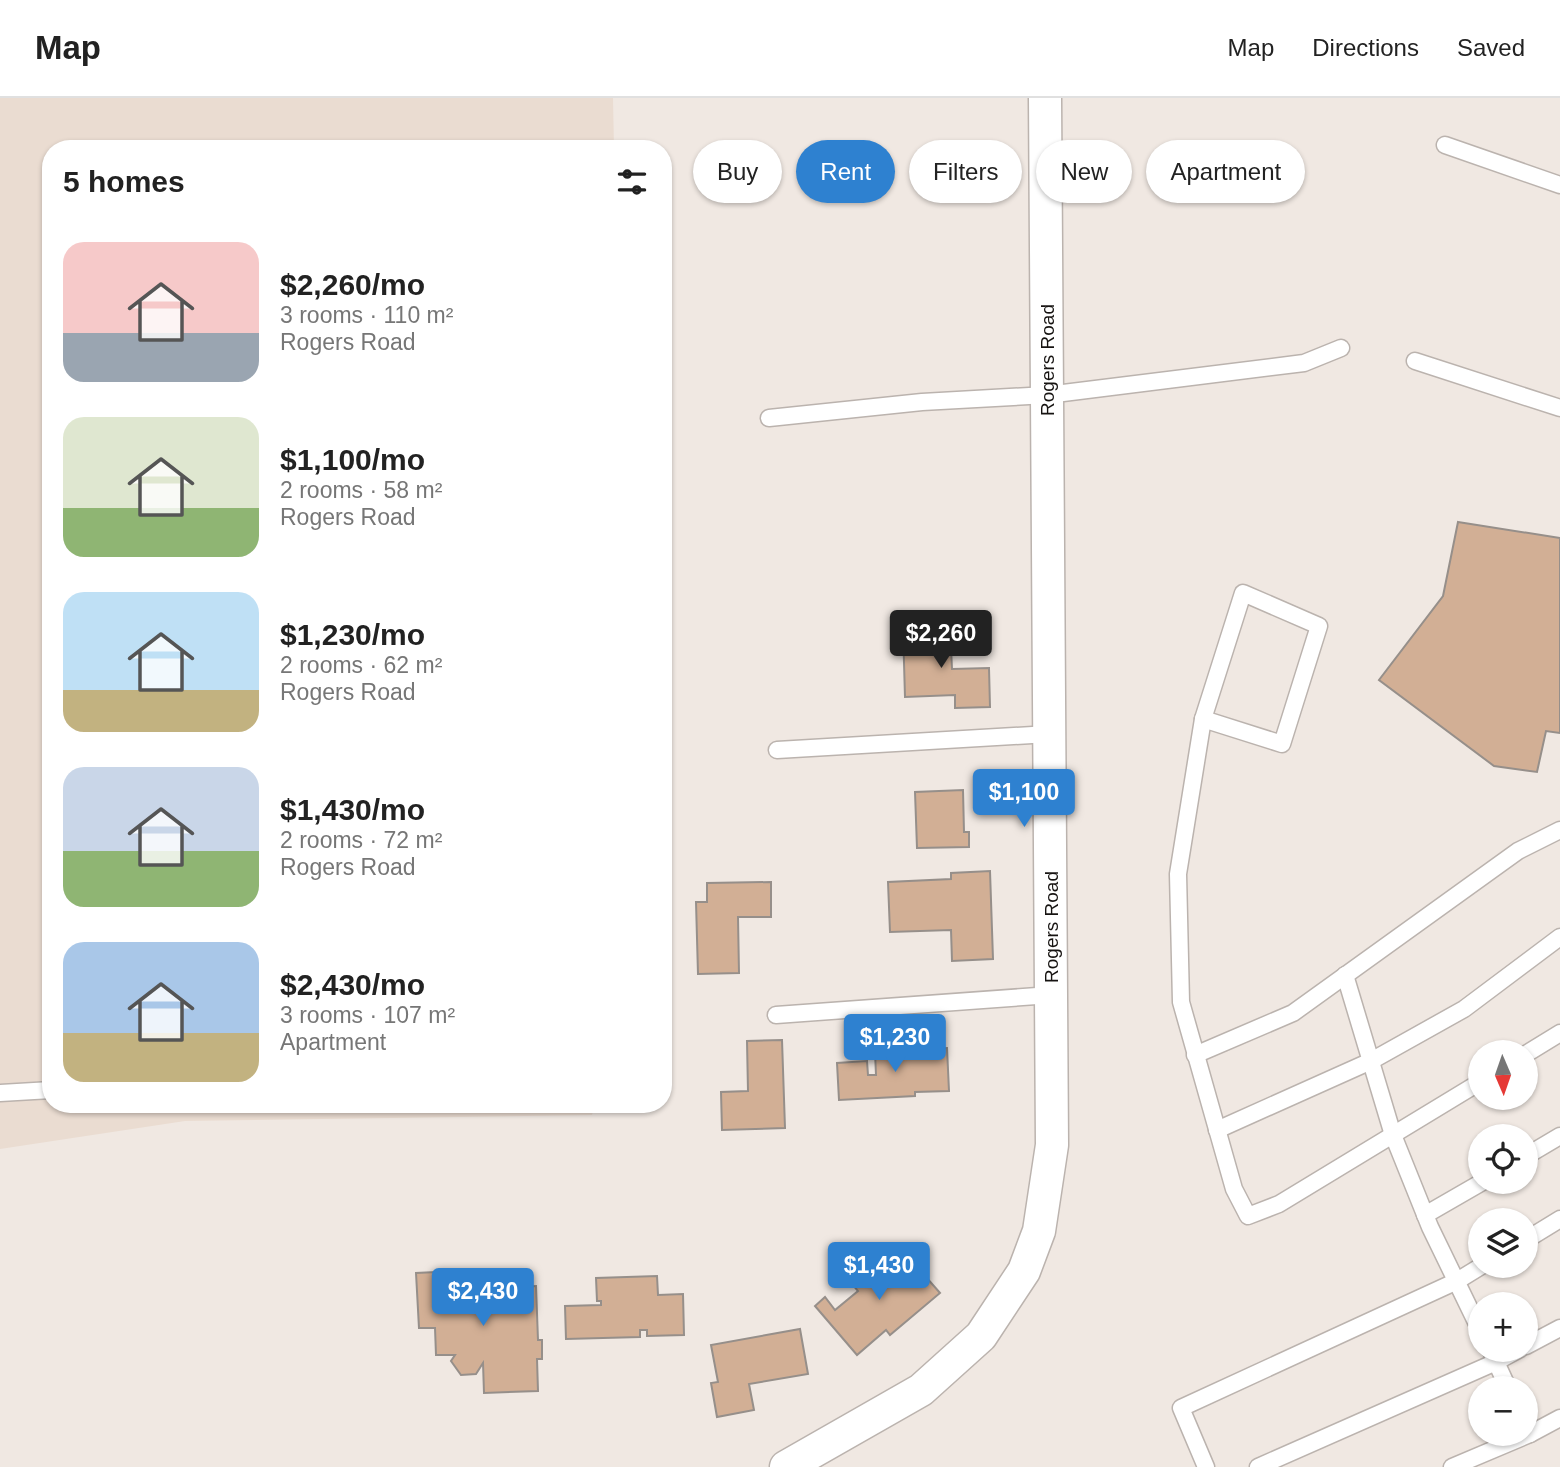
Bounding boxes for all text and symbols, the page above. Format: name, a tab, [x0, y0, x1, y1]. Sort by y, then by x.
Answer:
text: Map	[35, 29, 101, 66]
text: Map	[1228, 34, 1274, 61]
text: Directions	[1312, 34, 1419, 61]
text: Saved	[1457, 34, 1525, 61]
chip: Buy	[693, 140, 782, 203]
chip: Rent	[796, 140, 895, 203]
chip: Filters	[909, 140, 1022, 203]
chip: New	[1036, 140, 1132, 203]
chip: Apartment	[1146, 140, 1305, 203]
icon: filters	[613, 163, 651, 201]
text: 5 homes	[63, 165, 185, 198]
text: $2,260/mo	[280, 268, 425, 301]
icon: home	[119, 270, 203, 354]
text: 3 rooms · 110 m²	[280, 302, 453, 328]
street label: Rogers Road	[1037, 304, 1058, 416]
text: Rogers Road	[280, 329, 416, 355]
text: $1,100/mo	[280, 443, 425, 476]
icon: home	[119, 445, 203, 529]
text: 2 rooms · 58 m²	[280, 477, 442, 503]
text: Rogers Road	[280, 504, 416, 530]
pin: $2,260	[884, 610, 998, 670]
text: $1,230/mo	[280, 618, 425, 651]
icon: home	[119, 620, 203, 704]
text: $2,260	[906, 620, 976, 646]
text: 2 rooms · 62 m²	[280, 652, 442, 678]
text: Rogers Road	[280, 679, 416, 705]
pin: $1,100	[967, 770, 1081, 829]
text: $1,100	[989, 779, 1059, 805]
text: $1,430/mo	[280, 793, 425, 826]
icon: home	[119, 795, 203, 879]
text: 2 rooms · 72 m²	[280, 827, 442, 853]
text: Rogers Road	[280, 854, 416, 880]
street label: Rogers Road	[1041, 871, 1062, 983]
text: $2,430/mo	[280, 968, 425, 1001]
icon: home	[119, 970, 203, 1054]
text: 3 rooms · 107 m²	[280, 1002, 455, 1028]
pin: $1,230	[838, 1014, 952, 1074]
text: $1,230	[860, 1024, 930, 1050]
text: Apartment	[280, 1029, 386, 1055]
north arrow	[1468, 1040, 1538, 1110]
map controls	[1468, 1040, 1538, 1446]
button: locate	[1468, 1124, 1538, 1194]
button: layers	[1468, 1208, 1538, 1278]
pin: $1,430	[822, 1242, 936, 1302]
text: $1,430	[844, 1252, 914, 1278]
pin: $2,430	[426, 1268, 540, 1328]
text: $2,430	[448, 1278, 518, 1304]
button: +	[1468, 1292, 1538, 1362]
button: −	[1468, 1376, 1538, 1446]

